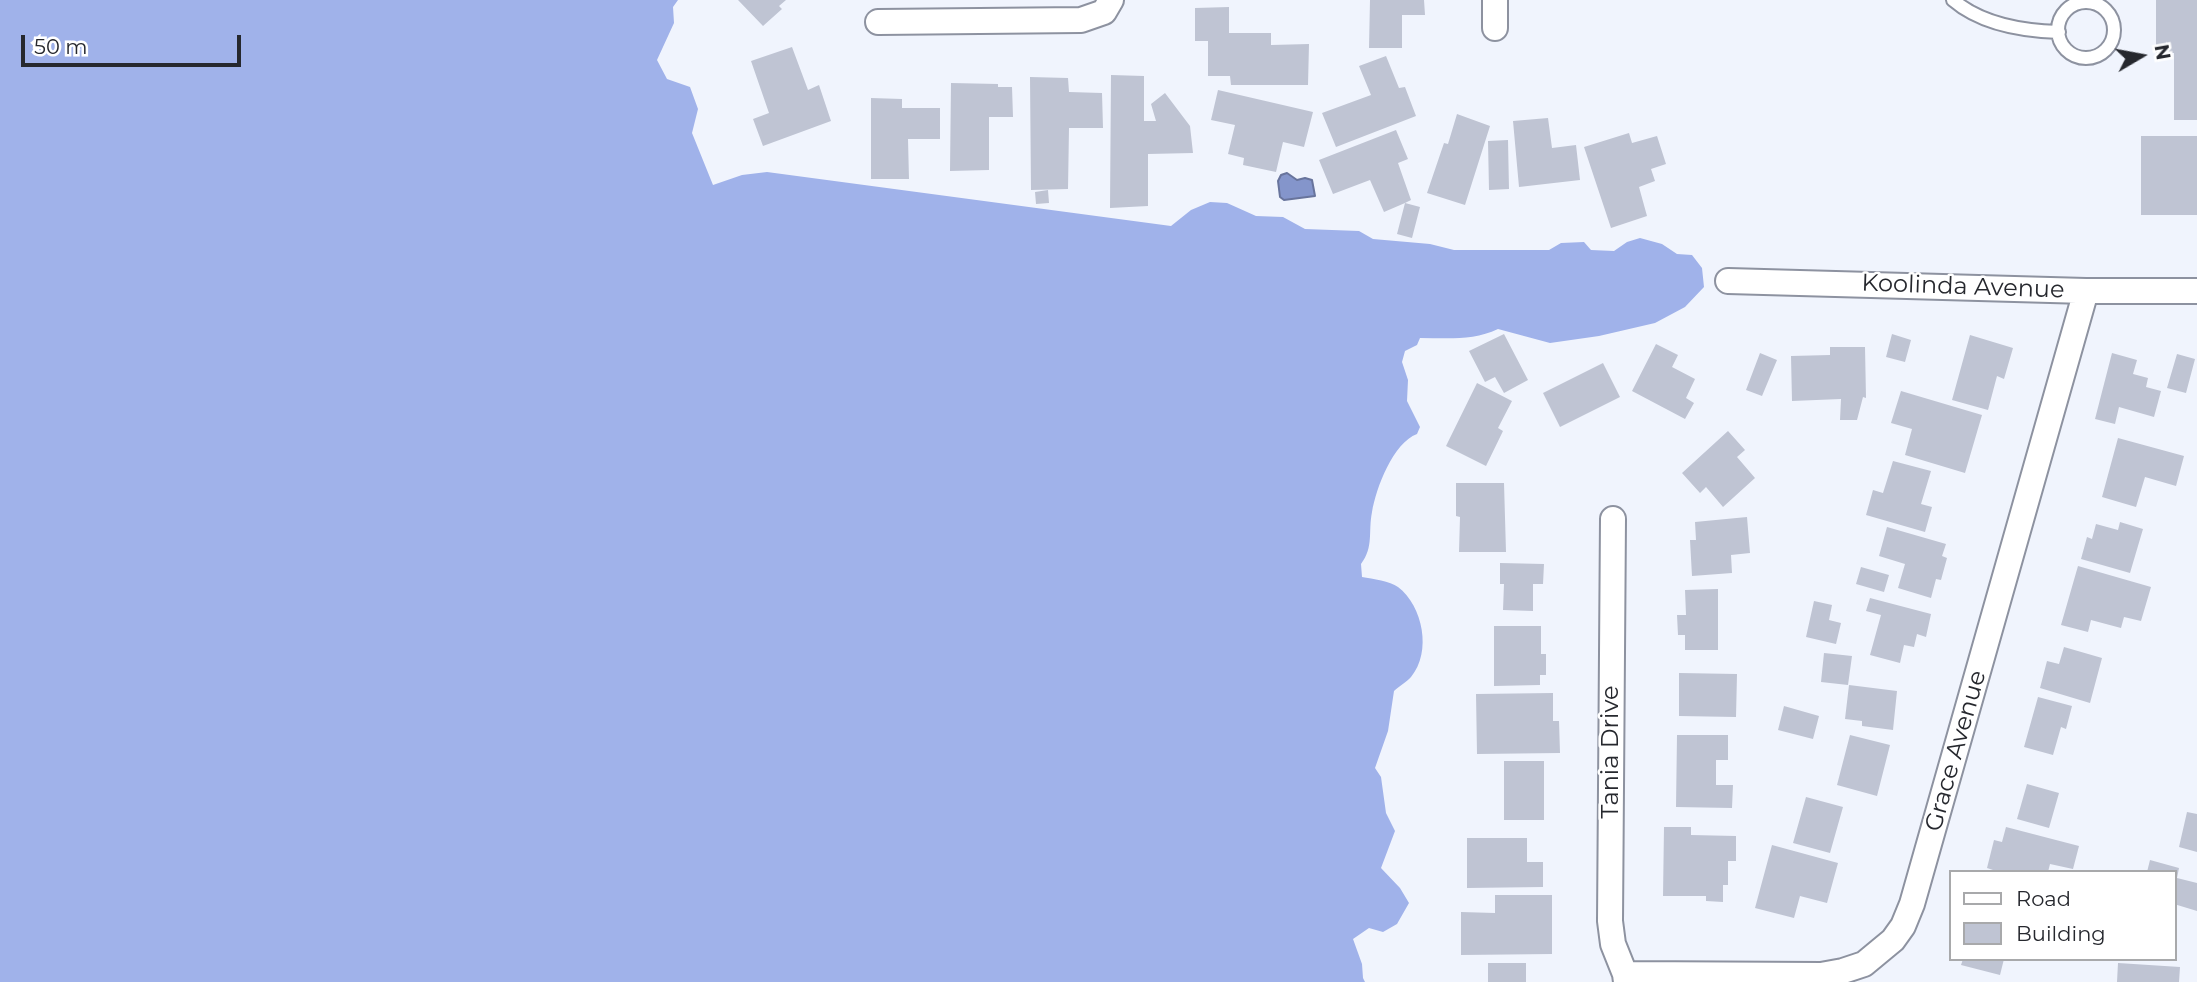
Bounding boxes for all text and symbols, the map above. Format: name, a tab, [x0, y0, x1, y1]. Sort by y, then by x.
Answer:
scale bar	[24, 21, 245, 65]
north arrow	[2106, 21, 2176, 91]
text: 50 m	[34, 34, 88, 59]
text: N	[2150, 43, 2175, 62]
street label: Koolinda Avenue	[1861, 269, 2065, 305]
street label: Grace Avenue	[1919, 667, 1993, 835]
street label: Tania Drive	[1597, 685, 1625, 819]
legend	[1948, 870, 2176, 961]
text: Road	[2016, 886, 2071, 911]
text: Building	[2016, 921, 2106, 946]

